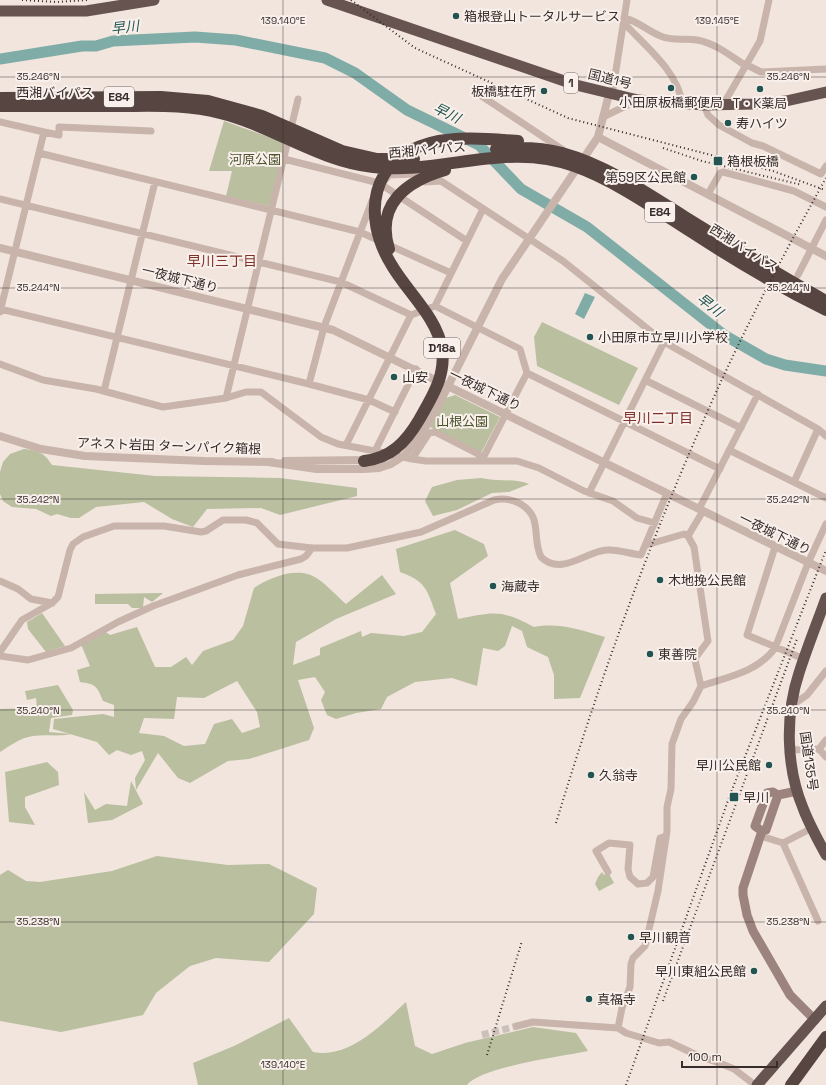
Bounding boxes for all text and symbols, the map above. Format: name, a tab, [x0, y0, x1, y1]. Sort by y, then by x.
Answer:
place label: 箱根登山トータルサービス	[464, 8, 620, 25]
marker: 箱根登山トータルサービス	[451, 11, 461, 21]
text: 139.140°E	[261, 14, 306, 27]
text: 139.145°E	[695, 14, 739, 27]
water label: 早川	[110, 16, 142, 37]
street label: 国道1号	[586, 65, 634, 93]
text: 35.246°N	[16, 70, 60, 83]
text: 35.246°N	[766, 70, 810, 83]
road number: 1	[564, 73, 578, 93]
place label: 板橋駐在所	[471, 83, 536, 100]
marker: 小田原板橋郵便局	[666, 83, 676, 93]
street label: 西湘バイパス	[16, 84, 94, 101]
marker: T・K薬局	[755, 84, 765, 94]
marker: 板橋駐在所	[539, 86, 549, 96]
road number: E84	[104, 87, 134, 107]
place label: 小田原板橋郵便局	[619, 94, 723, 111]
place label: T・K薬局	[733, 95, 787, 112]
water label: 早川	[430, 99, 465, 128]
place label: 寿ハイツ	[736, 115, 788, 132]
marker: 寿ハイツ	[723, 118, 733, 128]
street label: 西湘バイパス	[388, 138, 466, 162]
park label: 河原公園	[229, 151, 281, 168]
place label: 箱根板橋	[727, 153, 779, 170]
marker: 箱根板橋	[712, 155, 724, 167]
place label: 第59区公民館	[605, 169, 686, 186]
marker: 第59区公民館	[689, 172, 699, 182]
road number: E84	[645, 202, 675, 222]
street label: 西湘バイパス	[707, 220, 781, 276]
district label: 早川三丁目	[187, 252, 257, 270]
street label: 一夜城下通り	[140, 261, 220, 297]
text: 35.244°N	[16, 281, 60, 294]
text: 35.244°N	[766, 281, 810, 294]
water label: 早川	[693, 289, 728, 322]
place label: 小田原市立早川小学校	[598, 329, 728, 346]
marker: 小田原市立早川小学校	[585, 332, 595, 342]
road number: D18a	[424, 338, 460, 358]
street label: 一夜城下通り	[446, 365, 524, 415]
place label: 山安	[402, 369, 428, 386]
marker: 山安	[389, 372, 399, 382]
district label: 早川二丁目	[623, 409, 693, 427]
park label: 山根公園	[436, 413, 488, 430]
street label: アネスト岩田 ターンパイク箱根	[77, 434, 261, 458]
text: 35.242°N	[16, 493, 60, 506]
text: 35.242°N	[766, 493, 810, 506]
street label: 一夜城下通り	[736, 509, 814, 559]
place label: 木地挽公民館	[668, 572, 746, 589]
marker: 木地挽公民館	[655, 575, 665, 585]
place label: 海蔵寺	[501, 578, 540, 595]
marker: 海蔵寺	[488, 581, 498, 591]
place label: 東善院	[658, 646, 697, 663]
marker: 東善院	[645, 649, 655, 659]
text: 35.240°N	[16, 704, 60, 717]
text: 35.240°N	[766, 704, 810, 717]
street label: 国道135号	[796, 730, 822, 792]
place label: 早川公民館	[696, 757, 761, 774]
marker: 早川公民館	[764, 760, 774, 770]
place label: 久翁寺	[599, 767, 638, 784]
marker: 久翁寺	[586, 770, 596, 780]
place label: 早川	[743, 789, 769, 806]
marker: 早川	[728, 791, 740, 803]
text: 35.238°N	[16, 915, 60, 928]
text: 35.238°N	[766, 915, 810, 928]
place label: 早川観音	[639, 929, 691, 946]
marker: 早川観音	[626, 932, 636, 942]
place label: 早川東組公民館	[655, 963, 746, 980]
marker: 早川東組公民館	[749, 966, 759, 976]
place label: 真福寺	[597, 991, 636, 1008]
marker: 真福寺	[584, 994, 594, 1004]
scale bar	[682, 1043, 777, 1069]
text: 100 m	[688, 1049, 722, 1065]
text: 139.140°E	[261, 1058, 306, 1071]

